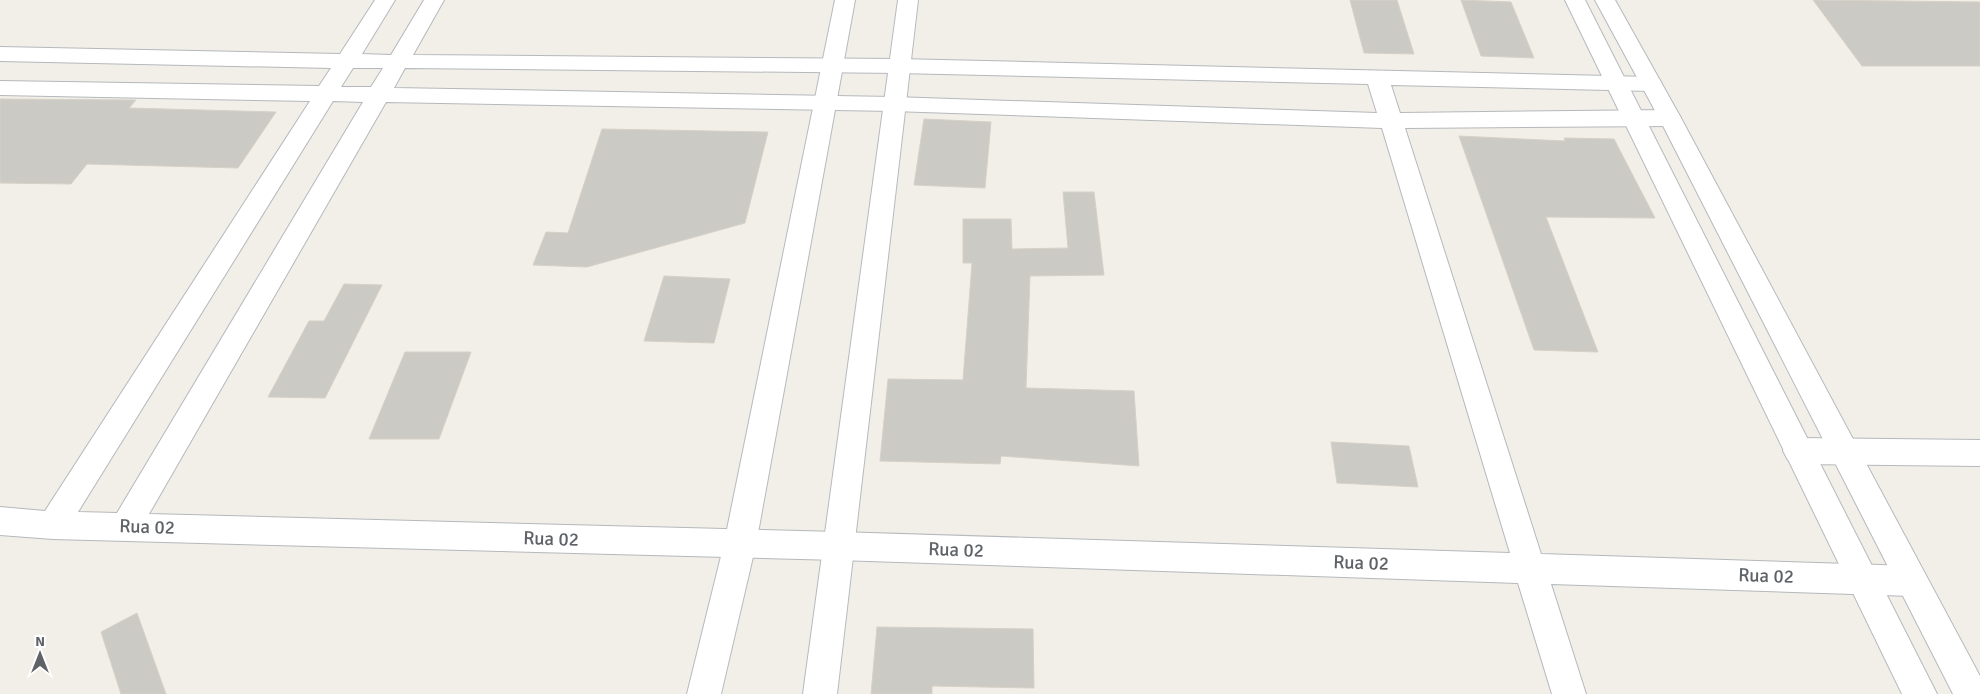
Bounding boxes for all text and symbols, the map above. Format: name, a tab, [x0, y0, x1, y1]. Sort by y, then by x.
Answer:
street label: Rua 02	[119, 514, 175, 540]
street label: Rua 02	[523, 526, 579, 552]
street label: Rua 02	[928, 537, 984, 563]
street label: Rua 02	[1333, 550, 1389, 576]
street label: Rua 02	[1738, 563, 1794, 589]
north arrow	[15, 629, 65, 679]
text: N	[35, 633, 45, 650]

